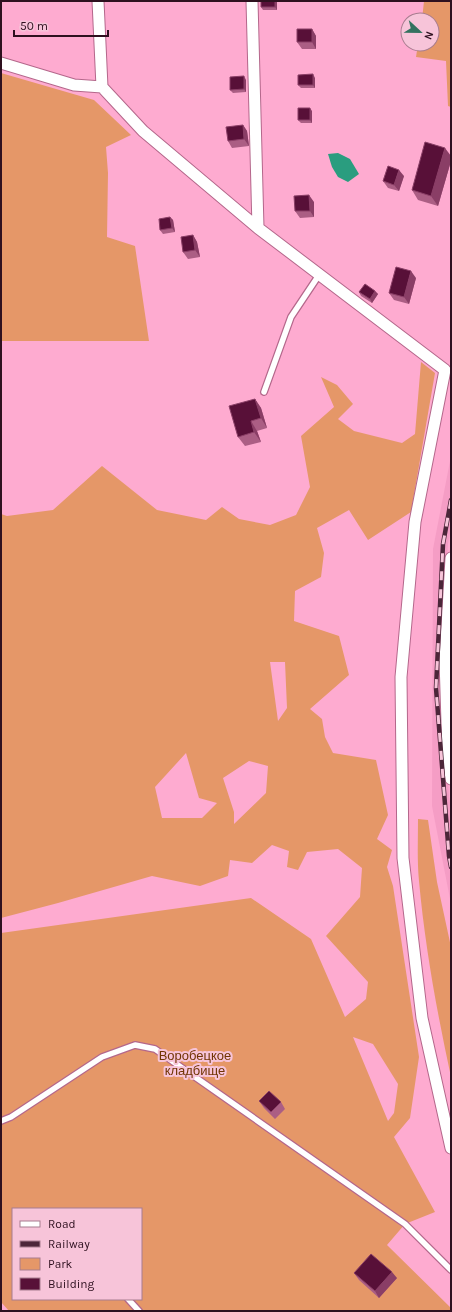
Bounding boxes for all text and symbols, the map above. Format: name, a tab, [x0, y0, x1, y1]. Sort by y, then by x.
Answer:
scale bar	[14, 12, 108, 38]
north arrow	[400, 12, 440, 52]
text: 50 m	[20, 19, 48, 33]
text: N	[421, 29, 436, 42]
park label: Воробецкое кладбище	[159, 1048, 231, 1078]
legend	[12, 1208, 142, 1300]
text: Road	[48, 1217, 76, 1231]
text: Railway	[48, 1237, 90, 1251]
text: Park	[48, 1257, 73, 1271]
text: Building	[48, 1277, 95, 1291]

